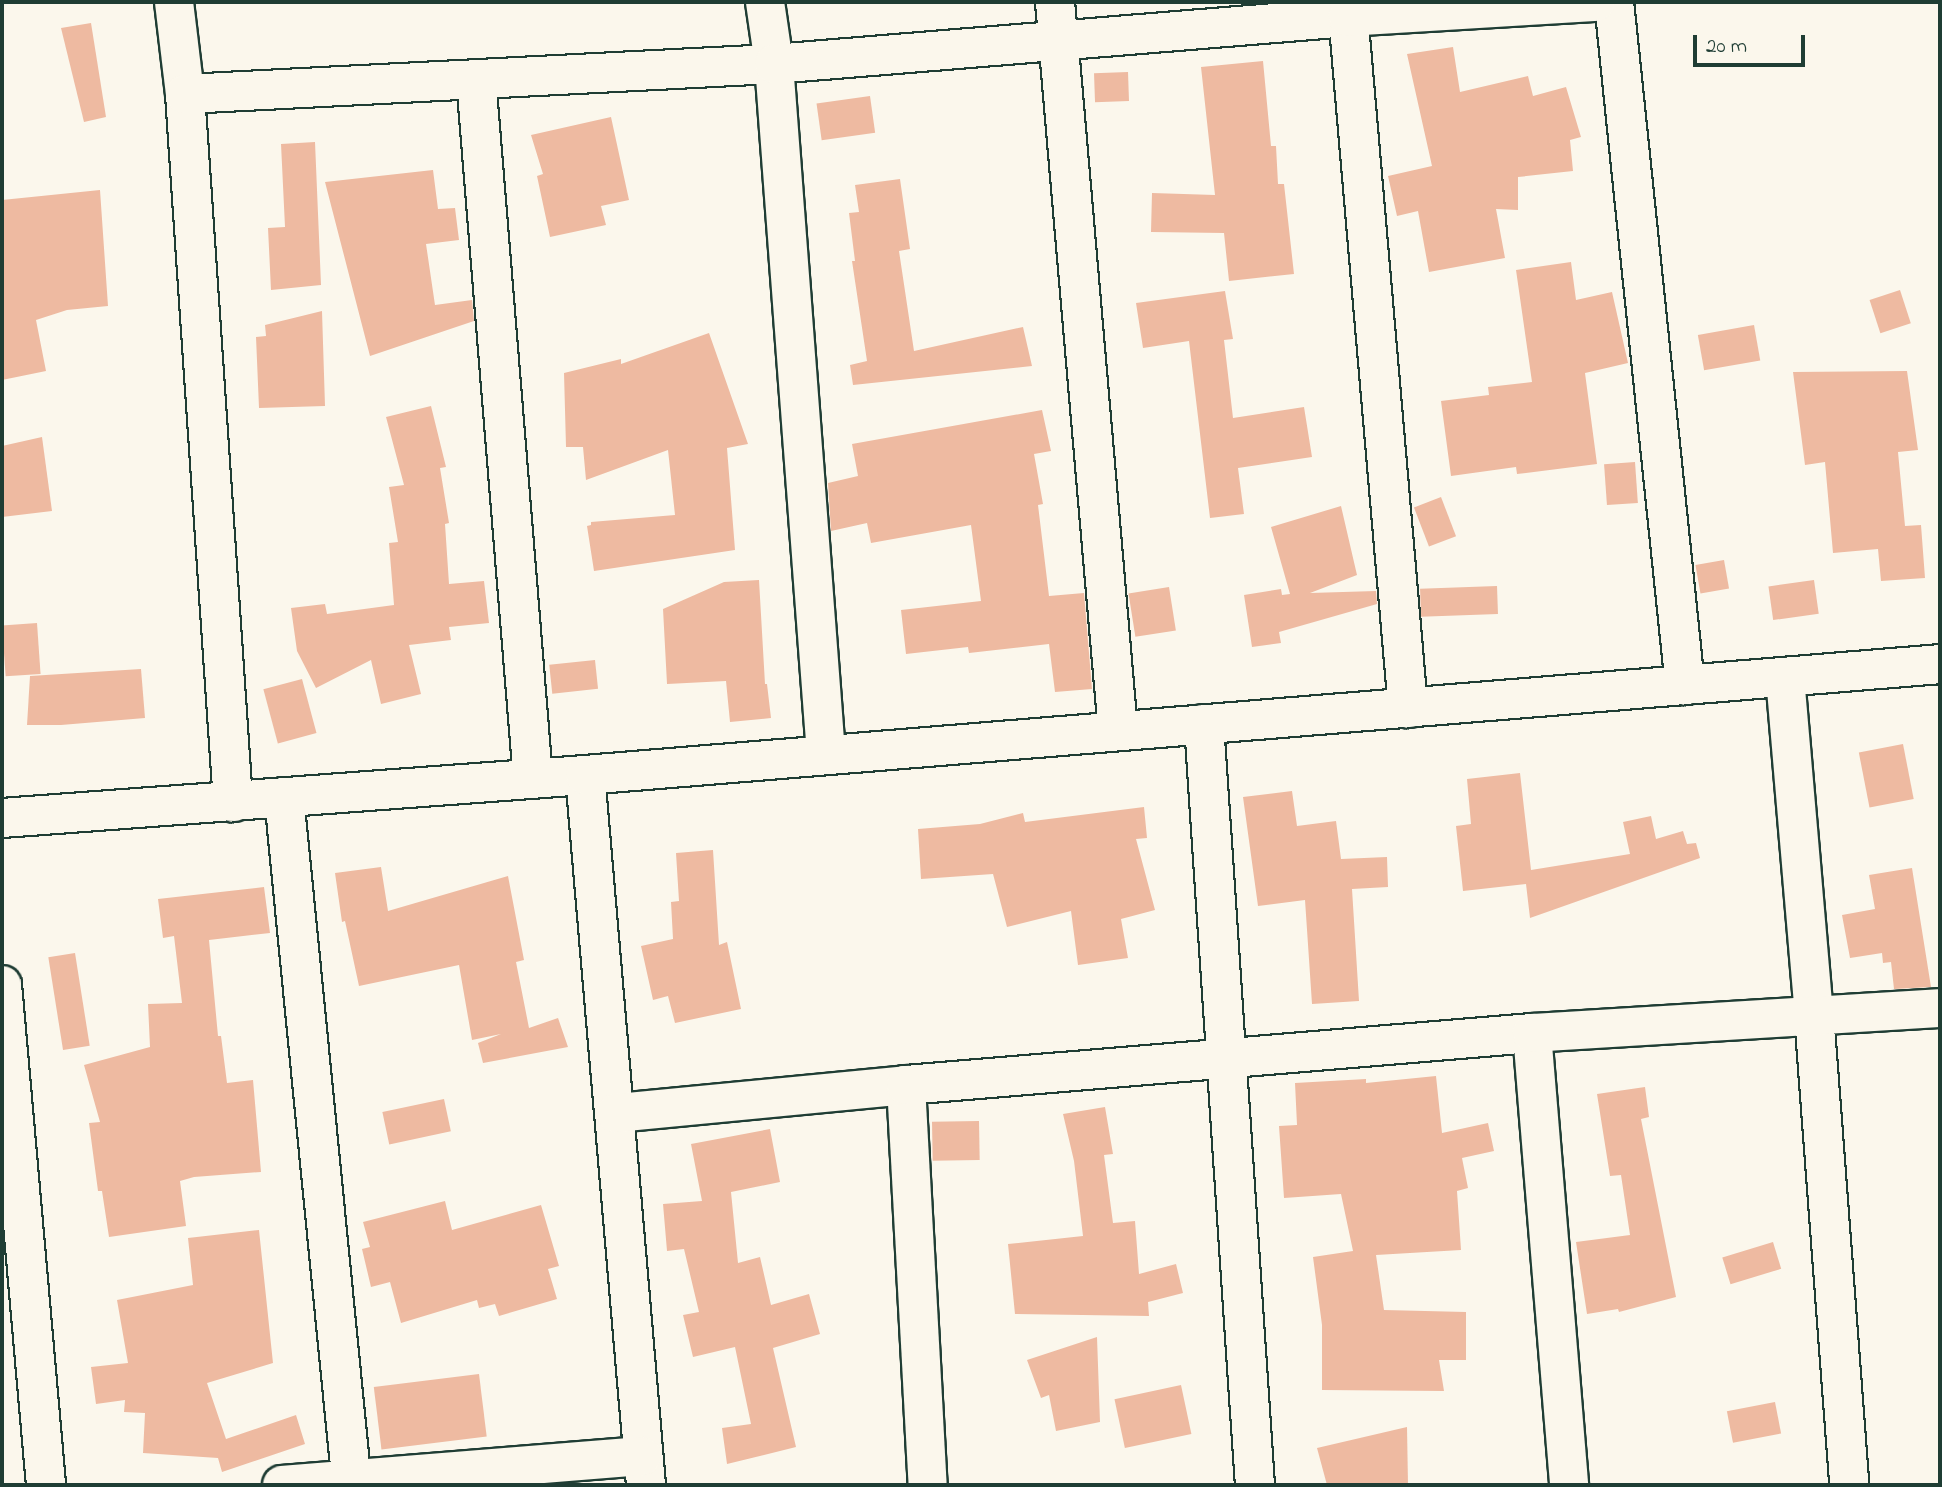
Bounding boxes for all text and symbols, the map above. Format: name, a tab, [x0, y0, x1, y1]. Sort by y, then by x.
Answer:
scale bar	[1697, 21, 1809, 65]
text: 20 m	[1706, 32, 1747, 62]

